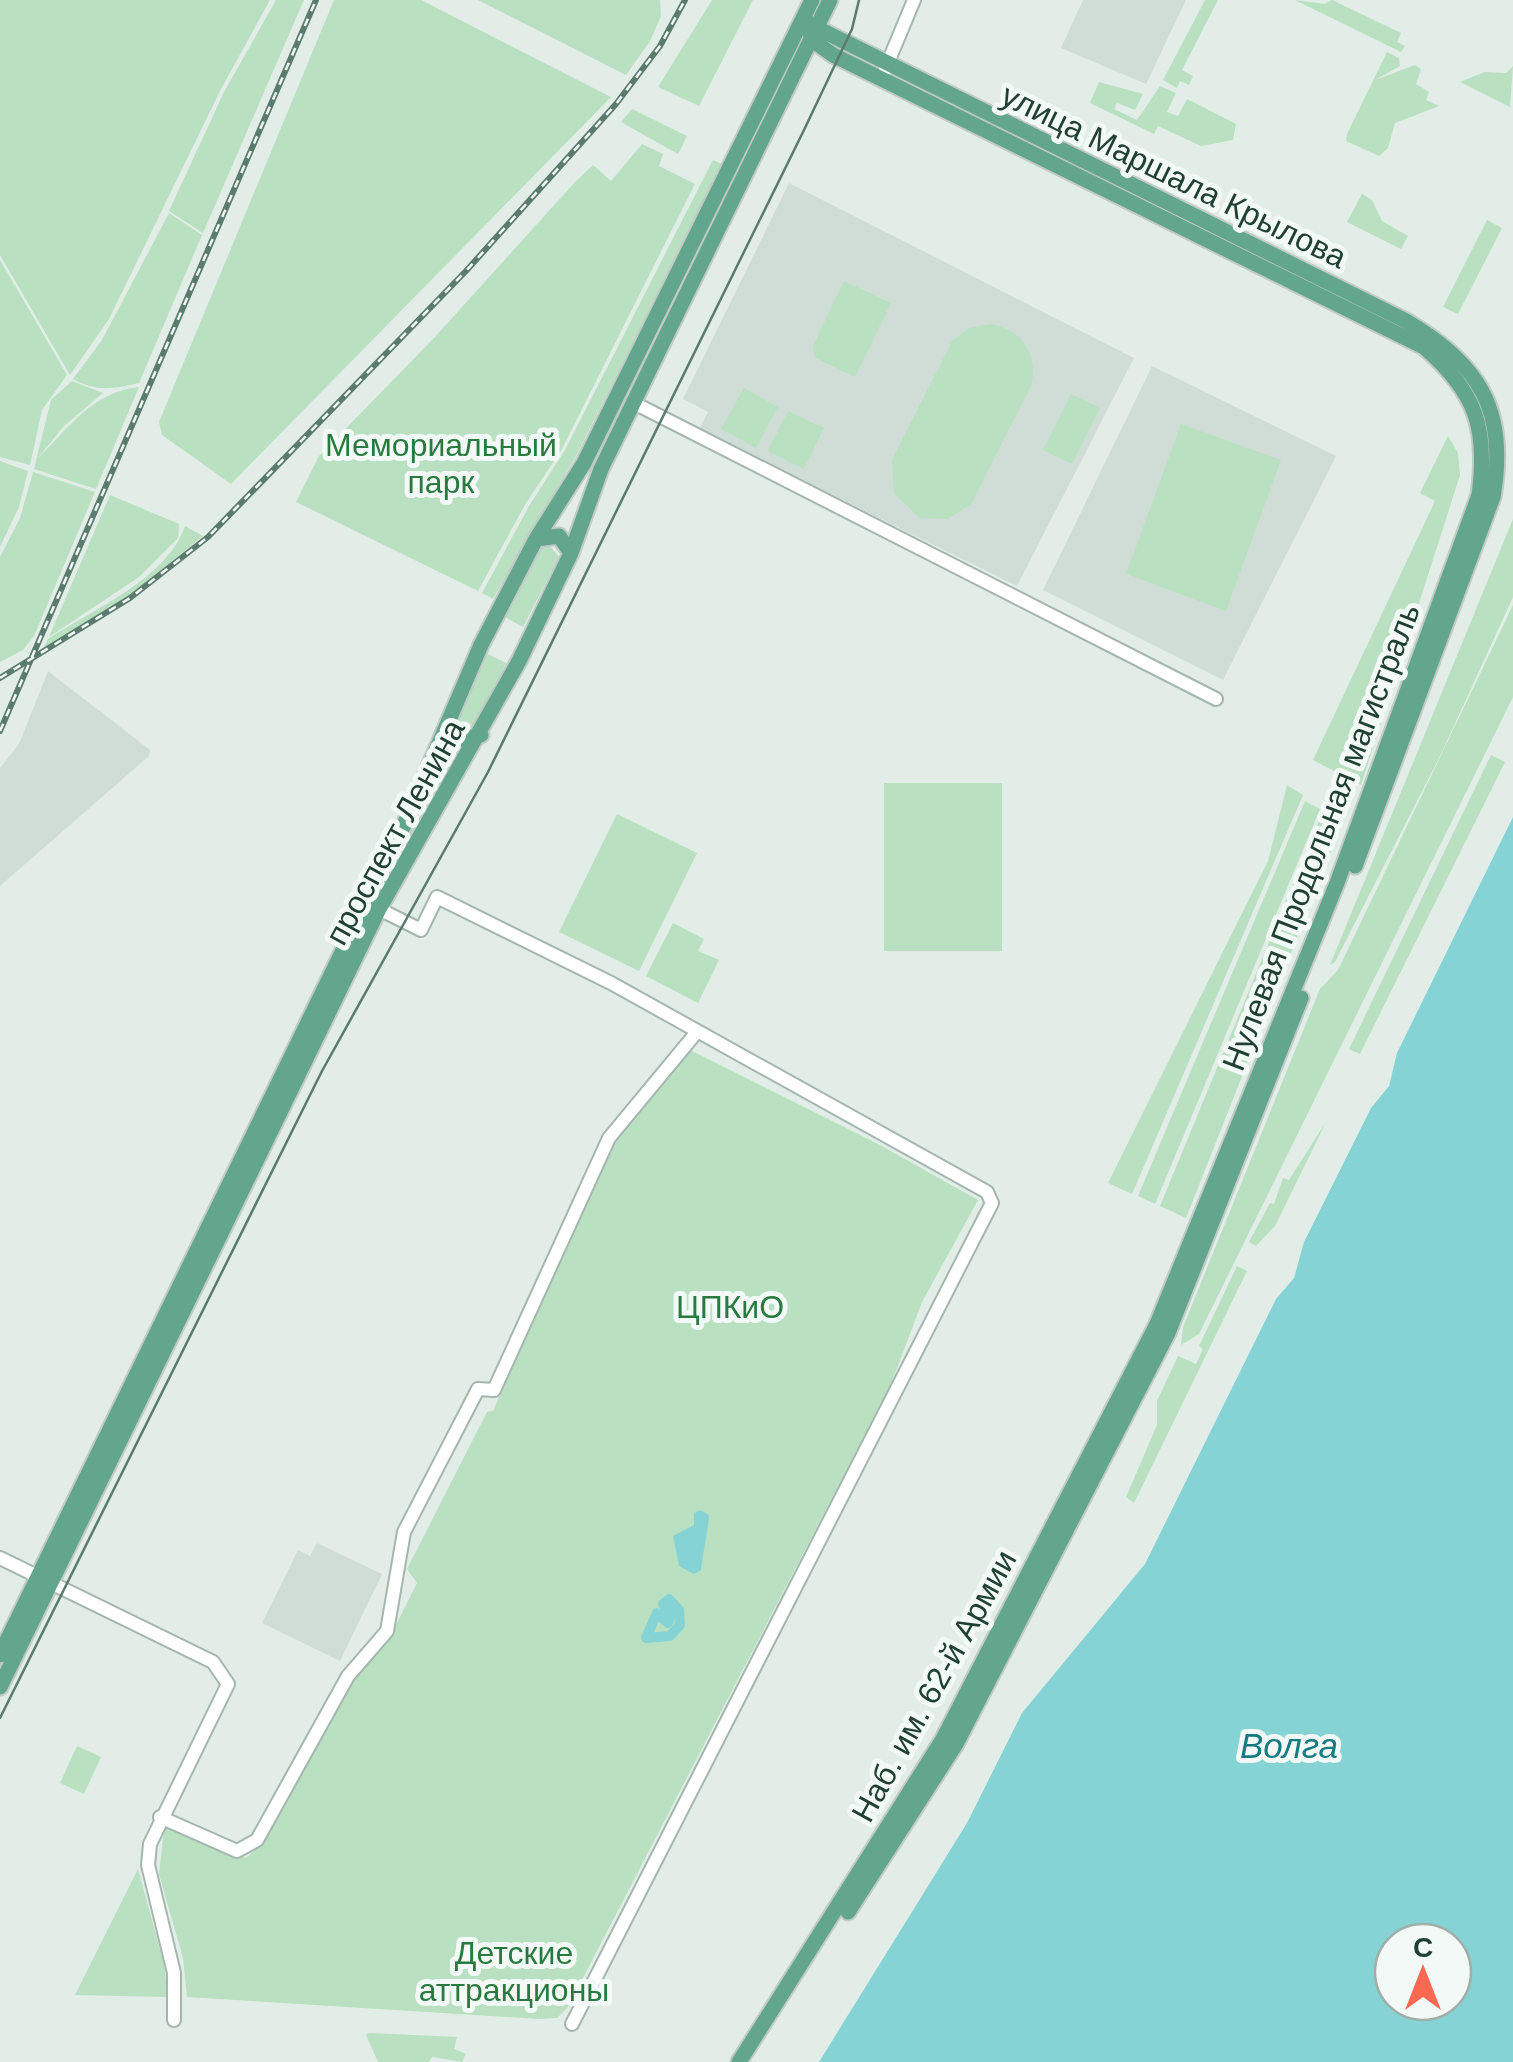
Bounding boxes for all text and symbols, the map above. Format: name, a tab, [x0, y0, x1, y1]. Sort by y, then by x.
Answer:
street label: улица Маршала Крылова	[996, 77, 1352, 275]
park label: Мемориальный парк	[325, 427, 557, 500]
street label: Нулевая Продольная магистраль	[1215, 598, 1427, 1076]
street label: проспект Ленина	[318, 713, 472, 951]
park label: ЦПКиО	[676, 1289, 784, 1325]
street label: Наб. им. 62-й Армии	[844, 1544, 1024, 1828]
water label: Волга	[1240, 1726, 1338, 1765]
north arrow	[1373, 1922, 1473, 2022]
text: С	[1413, 1932, 1433, 1963]
park label: Детские аттракционы	[419, 1935, 609, 2008]

